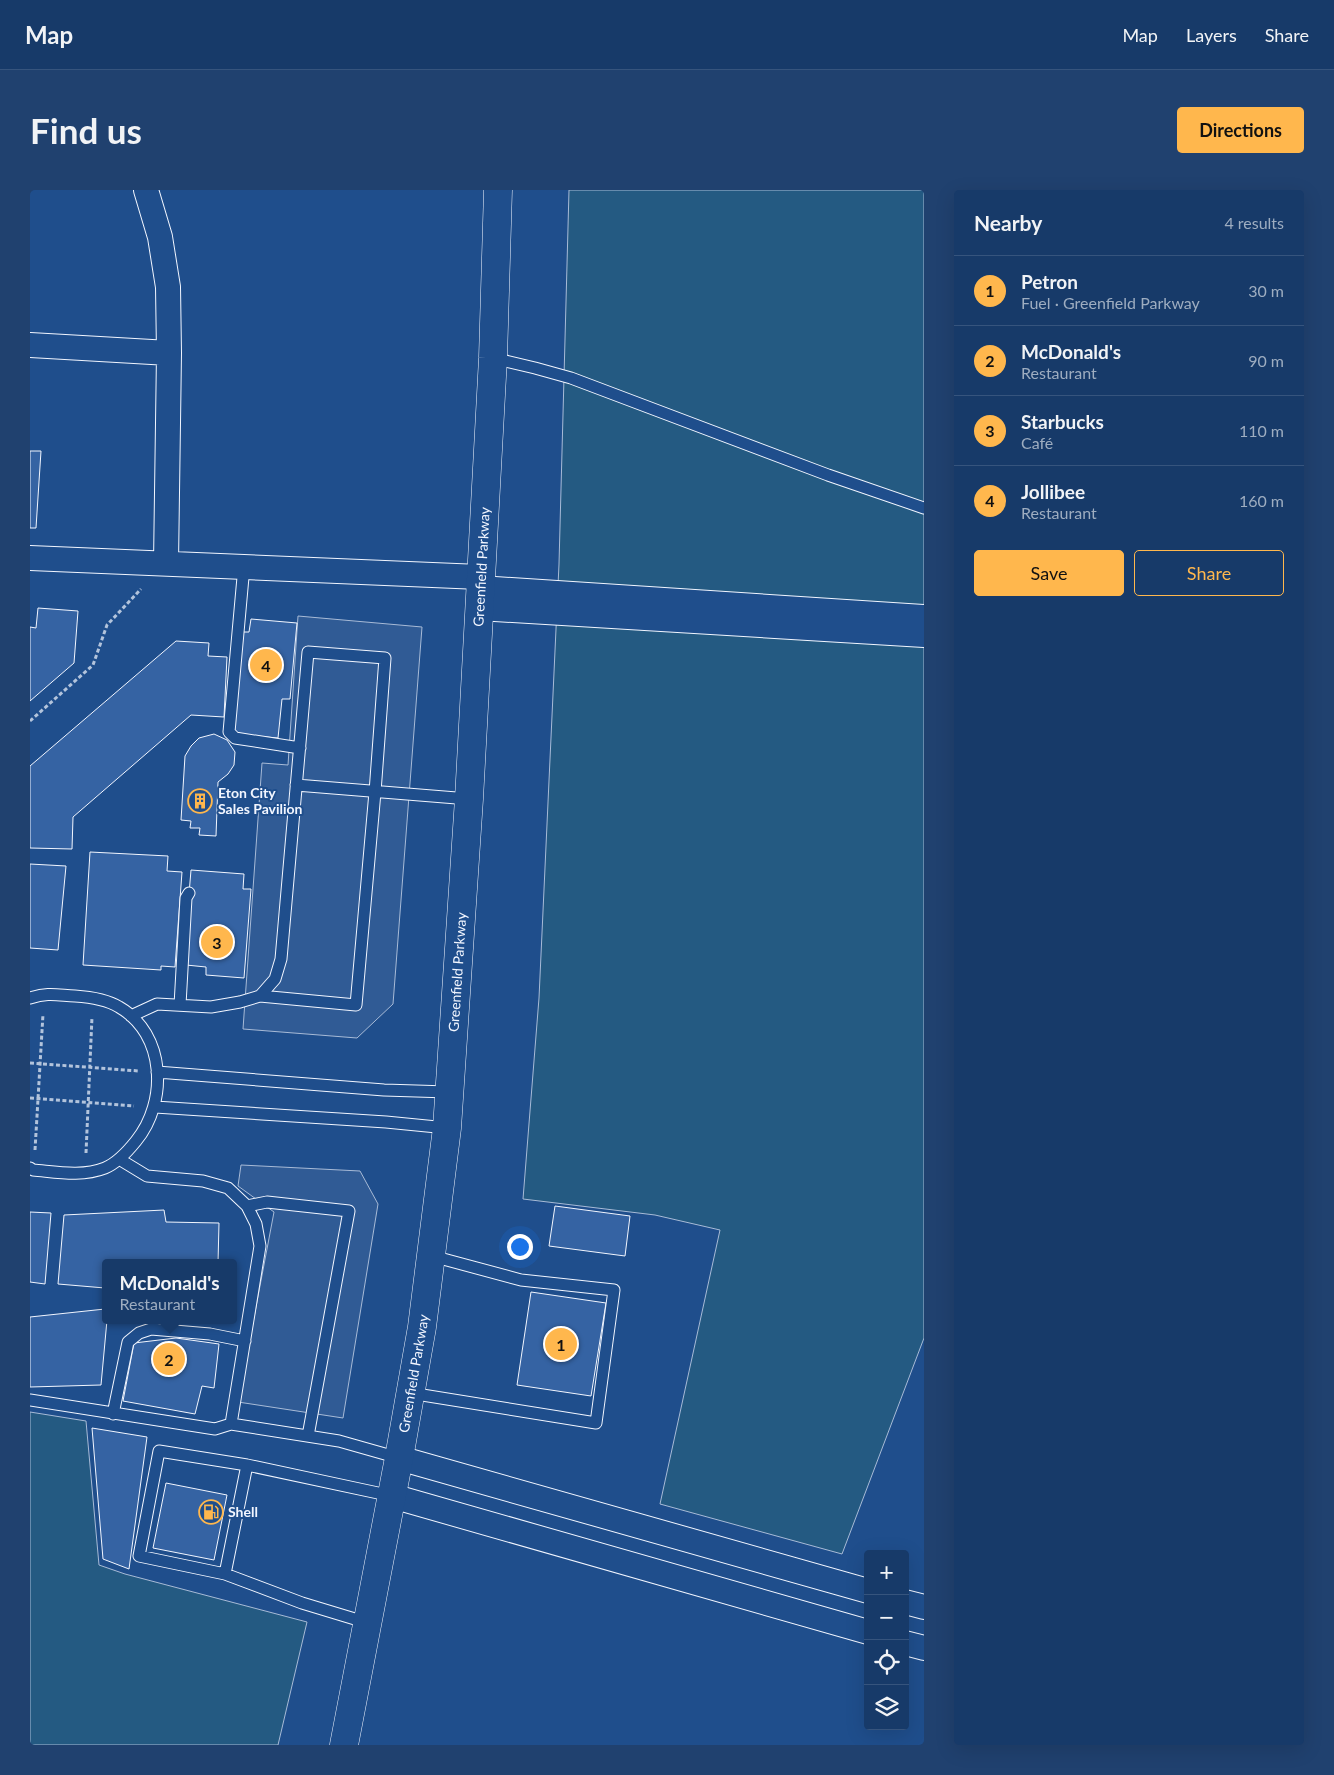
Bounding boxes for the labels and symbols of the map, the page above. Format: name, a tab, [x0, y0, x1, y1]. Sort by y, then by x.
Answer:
street label: Greenfield Parkway	[469, 506, 493, 627]
pin: 4	[250, 646, 282, 684]
place label: Eton City Sales Pavilion	[218, 784, 303, 817]
building icon: Eton City Sales Pavilion	[187, 788, 213, 814]
street label: Greenfield Parkway	[444, 911, 469, 1033]
pin: 3	[201, 923, 233, 961]
your location	[507, 1234, 533, 1260]
street label: Greenfield Parkway	[395, 1312, 432, 1434]
pin: 1	[545, 1325, 577, 1363]
pin: 2	[153, 1340, 185, 1378]
fuel station icon: Shell	[198, 1499, 224, 1525]
place label: Shell	[228, 1503, 258, 1520]

